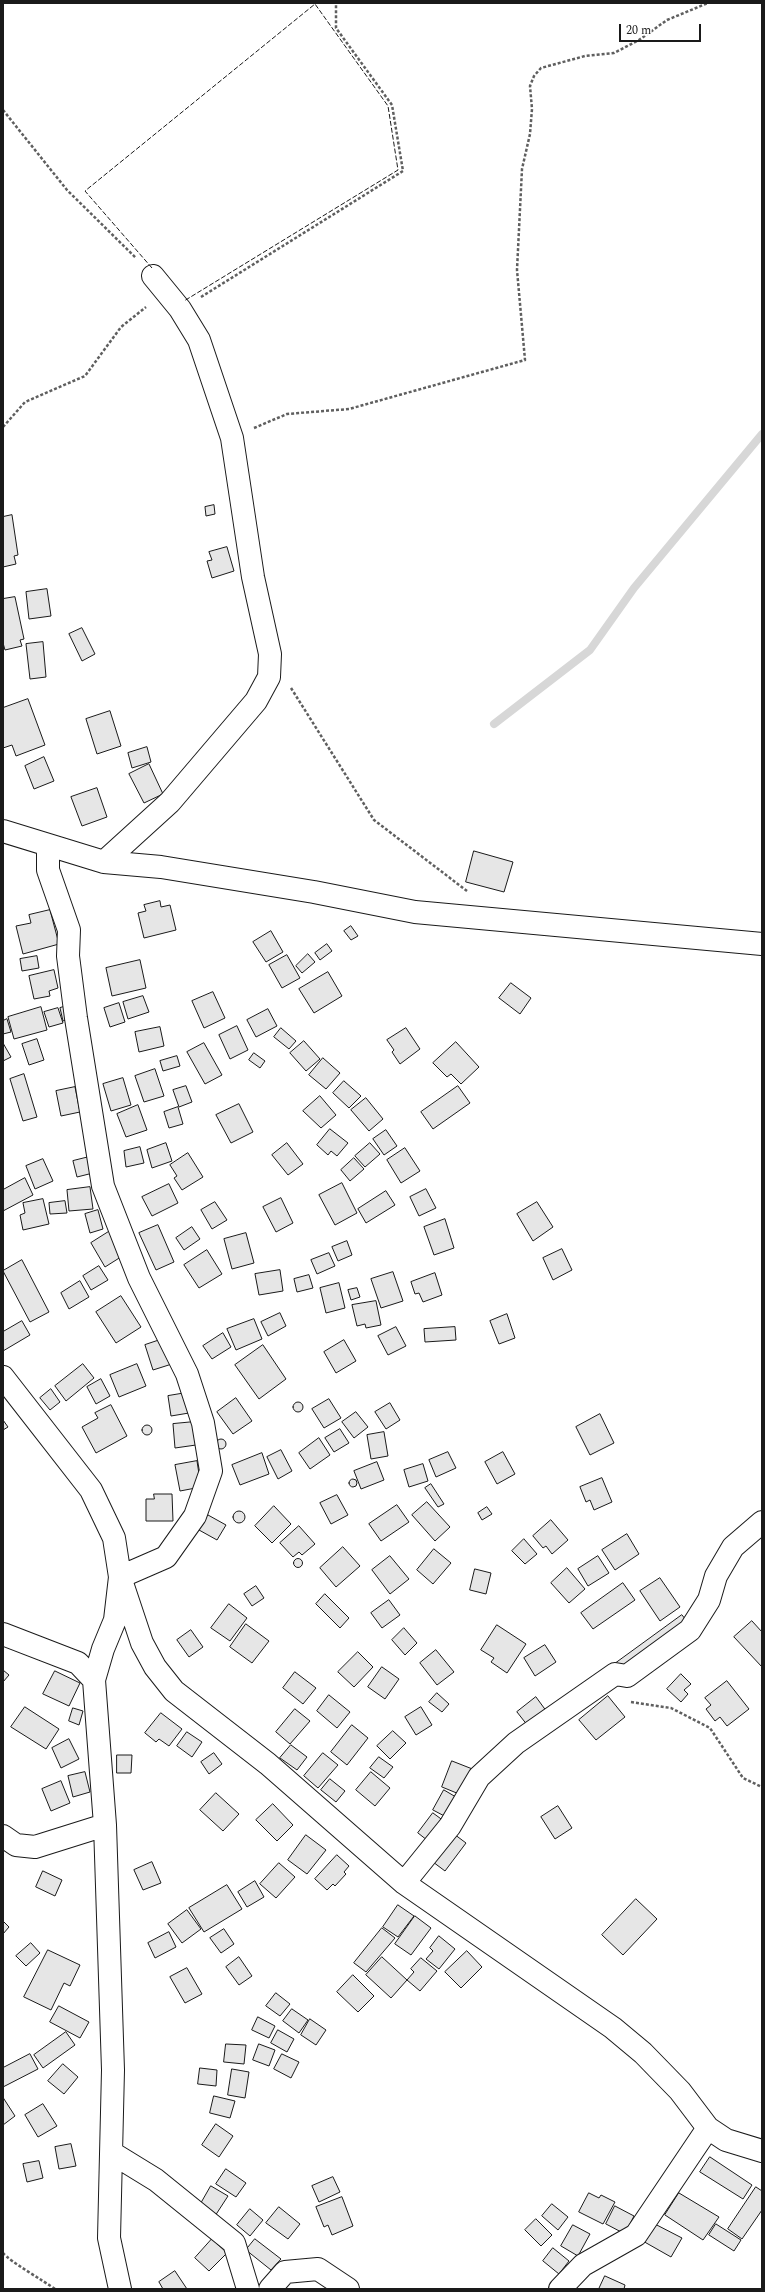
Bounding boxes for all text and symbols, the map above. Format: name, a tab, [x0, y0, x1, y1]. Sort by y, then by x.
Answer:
scale bar	[621, 16, 703, 42]
text: 20 m	[626, 21, 651, 40]

